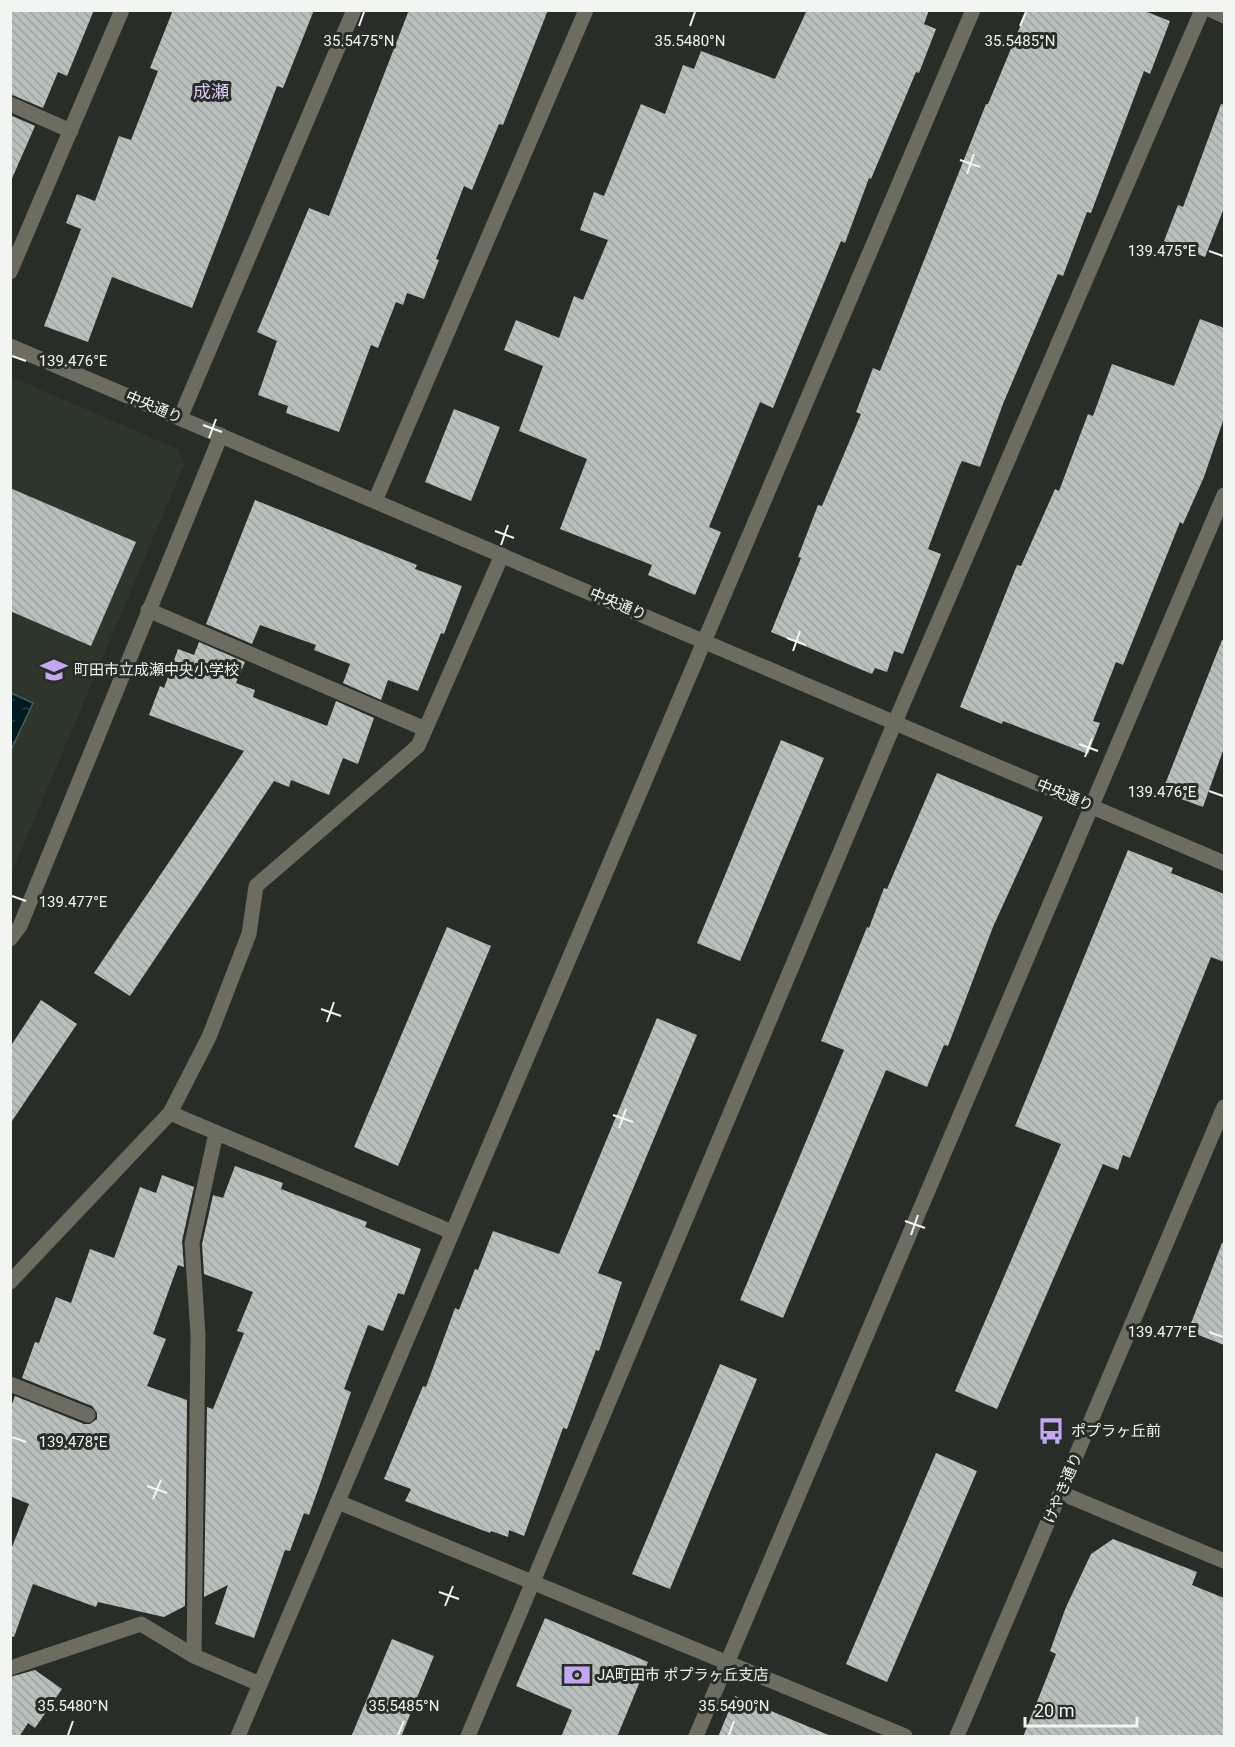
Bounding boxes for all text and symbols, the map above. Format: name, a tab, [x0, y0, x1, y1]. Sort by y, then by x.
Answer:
text: 35.5475°N	[324, 32, 394, 50]
text: 35.5480°N	[655, 32, 725, 50]
text: 35.5485°N	[985, 32, 1055, 50]
district label: 成瀬	[193, 81, 229, 102]
text: 139.475°E	[1128, 242, 1197, 260]
text: 139.476°E	[39, 352, 108, 370]
street label: 中央通り	[123, 387, 185, 427]
street label: 中央通り	[587, 584, 649, 624]
school or university icon: 町田市立成瀬中央小学校	[39, 655, 69, 685]
place label: 町田市立成瀬中央小学校	[74, 661, 239, 679]
street label: 中央通り	[1034, 775, 1096, 815]
text: 139.476°E	[1128, 783, 1197, 801]
text: 139.477°E	[39, 893, 108, 911]
text: 139.477°E	[1128, 1323, 1197, 1341]
bus stop icon: ポプラヶ丘前	[1036, 1416, 1066, 1446]
place label: ポプラヶ丘前	[1071, 1422, 1161, 1440]
text: 139.478°E	[39, 1433, 108, 1451]
street label: けやき通り	[1040, 1450, 1086, 1526]
bank icon: JA町田市 ポプラヶ丘支店	[562, 1660, 592, 1690]
place label: JA町田市 ポプラヶ丘支店	[597, 1666, 769, 1684]
scale bar	[1025, 1690, 1138, 1728]
text: 35.5480°N	[38, 1697, 108, 1715]
text: 35.5485°N	[369, 1697, 439, 1715]
text: 35.5490°N	[699, 1697, 769, 1715]
text: 20 m	[1034, 1700, 1074, 1721]

